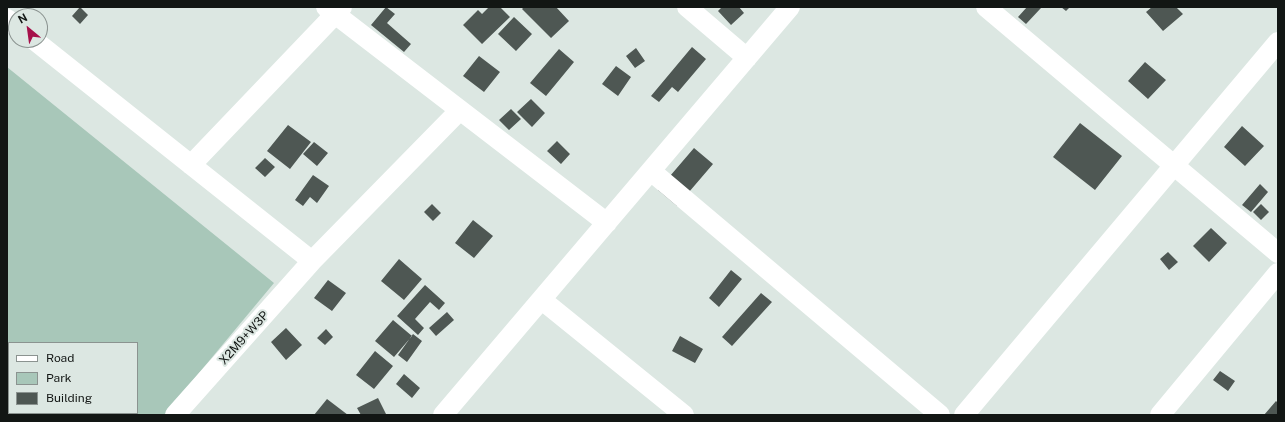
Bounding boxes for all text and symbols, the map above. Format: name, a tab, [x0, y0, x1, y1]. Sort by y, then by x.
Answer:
north arrow	[8, 8, 48, 48]
text: N	[16, 11, 29, 26]
street label: X2M9+W3P	[216, 308, 272, 368]
legend	[8, 342, 138, 414]
text: Road	[46, 351, 74, 365]
text: Park	[46, 371, 72, 385]
text: Building	[46, 391, 92, 405]

